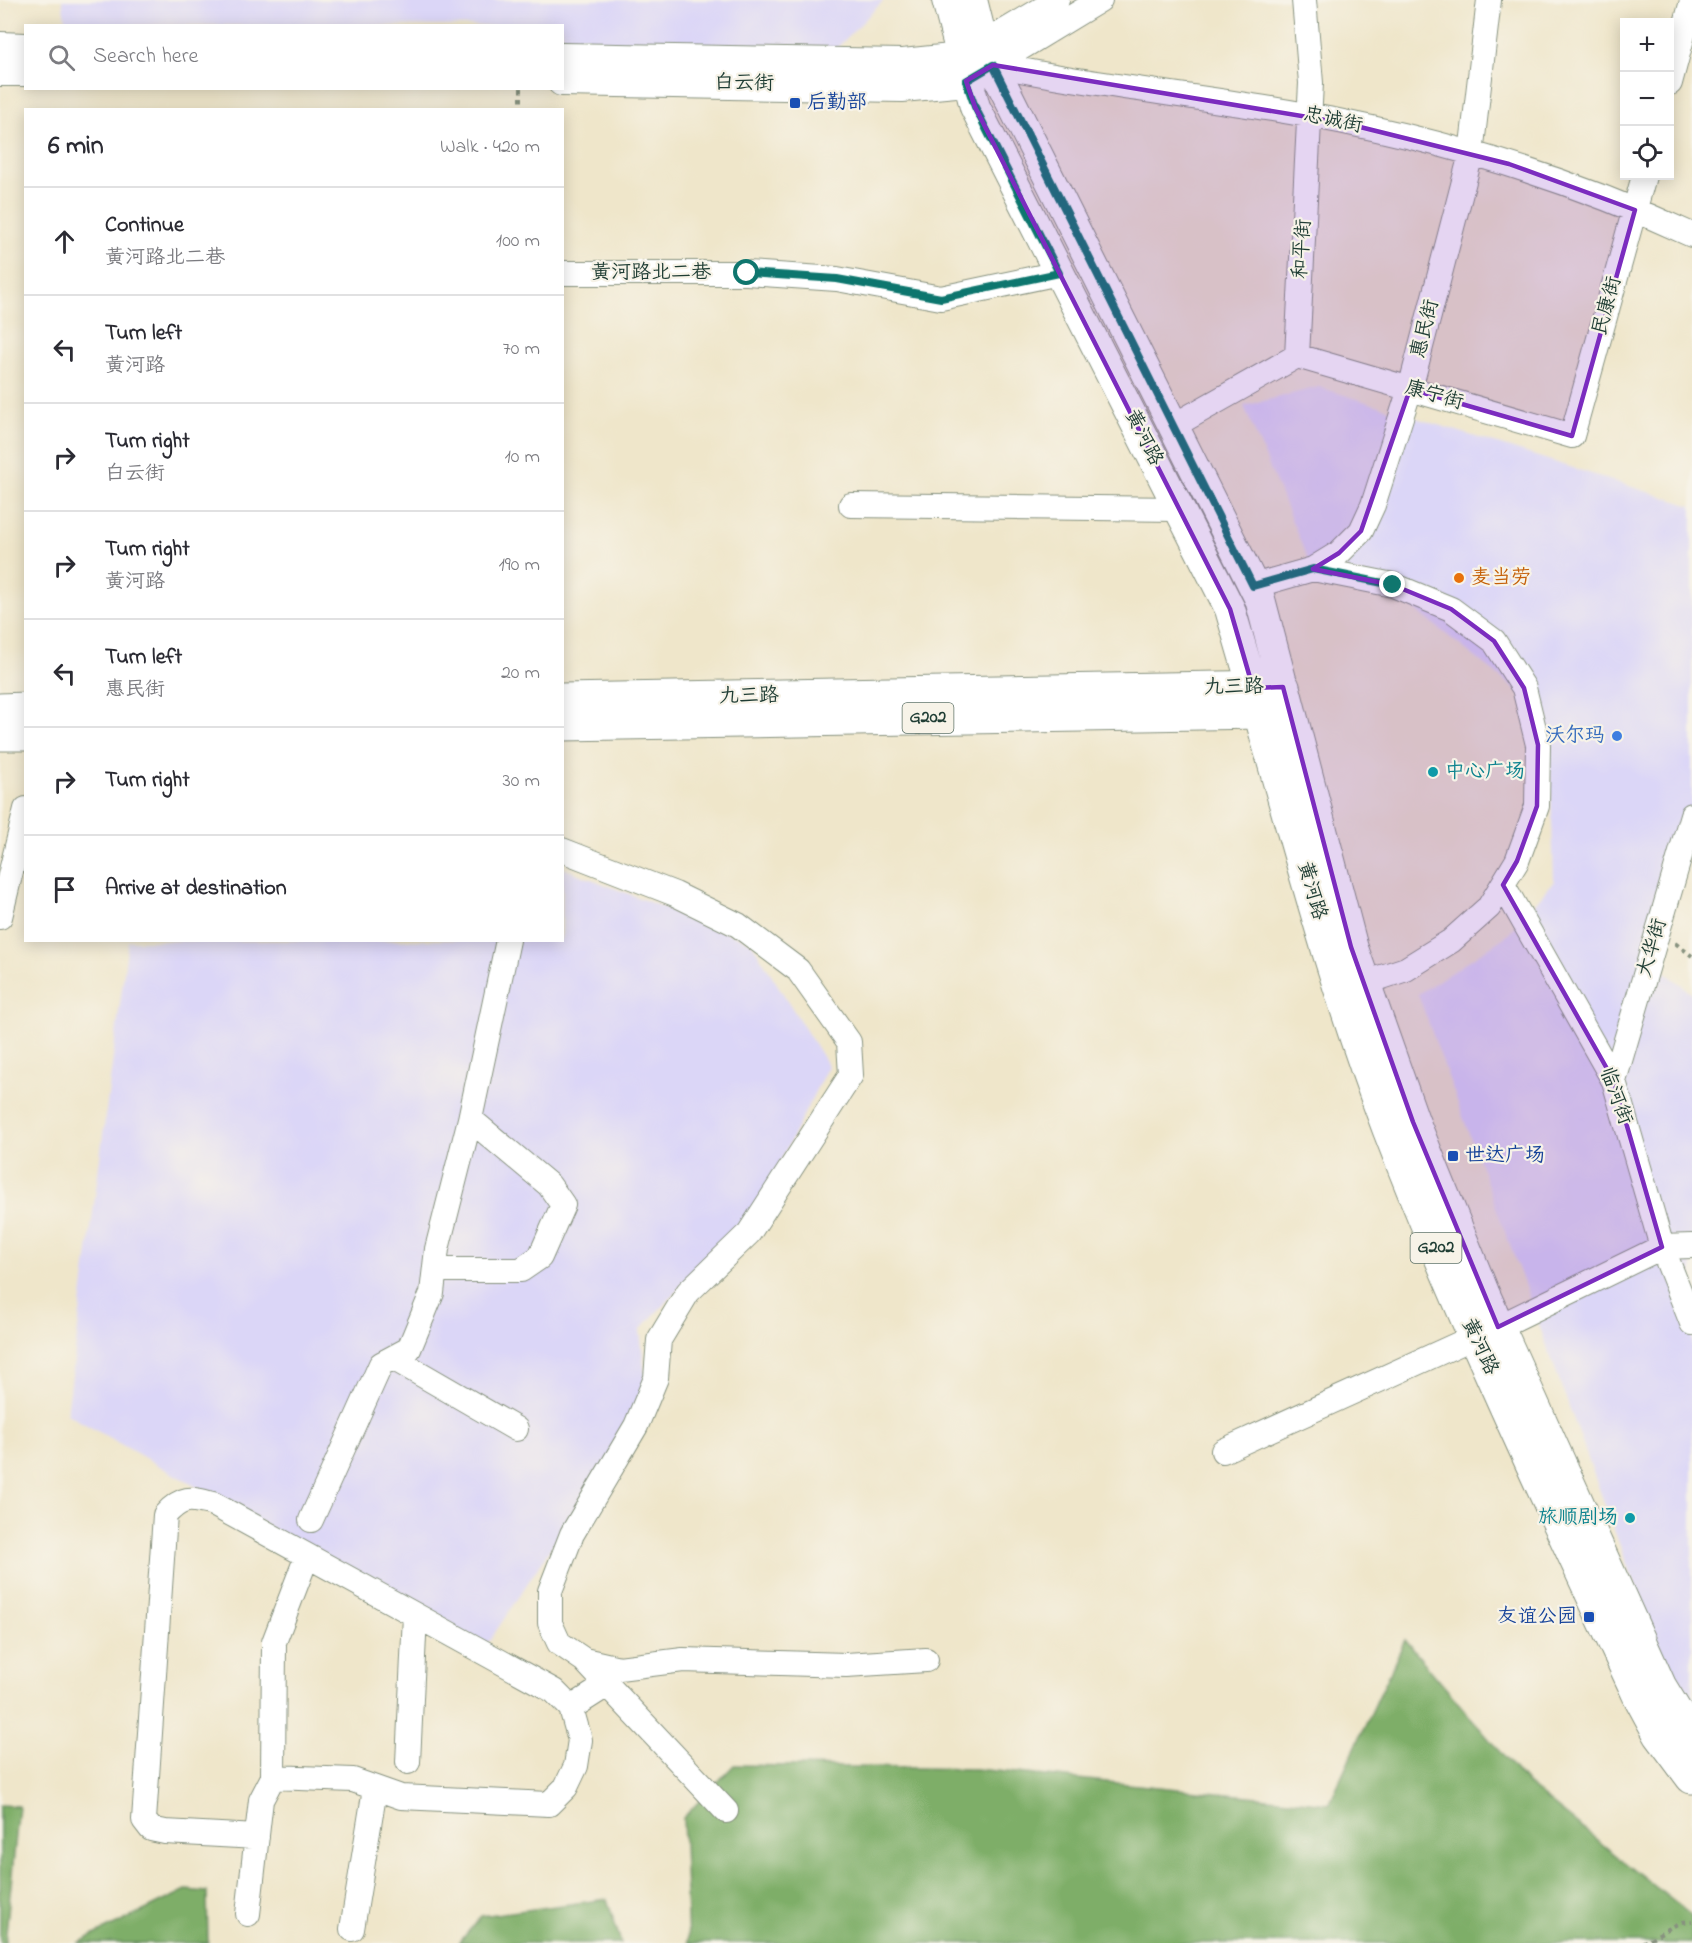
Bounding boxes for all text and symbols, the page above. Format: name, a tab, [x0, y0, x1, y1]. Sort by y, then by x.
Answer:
map controls	[1620, 18, 1674, 180]
button: +	[1620, 18, 1674, 72]
search box	[24, 24, 564, 90]
icon: search	[45, 41, 78, 74]
text: Search here	[93, 41, 198, 73]
street label: 白云街	[714, 69, 774, 99]
button: −	[1620, 72, 1674, 126]
place label: 后勤部	[807, 89, 867, 118]
marker: 后勤部	[788, 96, 802, 110]
street label: 忠诚街	[1301, 101, 1365, 141]
button: locate	[1620, 126, 1674, 180]
text: 6 min	[48, 128, 104, 166]
text: Walk · 420 m	[440, 133, 540, 162]
text: Continue	[105, 210, 184, 242]
street label: 和平街	[1286, 218, 1320, 280]
icon: ahead	[48, 225, 81, 258]
text: 100 m	[496, 227, 540, 256]
text: 黄河路北二巷	[105, 244, 225, 273]
street label: 黄河路北二巷	[591, 259, 712, 288]
route start	[733, 259, 759, 285]
street label: 民康街	[1586, 273, 1630, 339]
street label: 惠民街	[1405, 296, 1447, 362]
text: Turn left	[105, 318, 182, 350]
icon: left	[48, 333, 81, 366]
text: 70 m	[503, 335, 540, 364]
text: 黄河路	[105, 352, 165, 381]
street label: 康宁街	[1401, 374, 1467, 418]
street label: 黄河路	[1116, 405, 1170, 472]
text: Turn right	[105, 426, 190, 458]
icon: right	[48, 441, 81, 474]
text: 10 m	[504, 443, 540, 472]
text: 白云街	[105, 460, 165, 489]
text: Turn right	[105, 534, 190, 566]
icon: right	[48, 549, 81, 582]
text: 190 m	[498, 551, 540, 580]
place label: 麦当劳	[1471, 564, 1531, 593]
text: 黄河路	[105, 568, 165, 597]
route end	[1379, 571, 1405, 597]
marker: 麦当劳	[1452, 571, 1466, 585]
text: Turn left	[105, 642, 182, 674]
icon: left	[48, 657, 81, 690]
text: 20 m	[501, 659, 540, 688]
street label: 九三路	[1204, 673, 1265, 703]
text: 惠民街	[105, 676, 165, 705]
street label: 九三路	[719, 682, 780, 712]
road number: G202	[902, 703, 954, 733]
place label: 沃尔玛	[1545, 722, 1605, 751]
marker: 沃尔玛	[1610, 729, 1624, 743]
place label: 中心广场	[1445, 758, 1525, 787]
icon: right	[48, 765, 81, 798]
text: Turn right	[105, 765, 190, 797]
marker: 中心广场	[1426, 765, 1440, 779]
text: 30 m	[503, 767, 540, 796]
street label: 黄河路	[1289, 858, 1333, 925]
icon: arrive	[48, 873, 81, 906]
text: Arrive at destination	[105, 873, 287, 905]
street label: 大华街	[1631, 915, 1675, 981]
street label: 临河街	[1591, 1063, 1639, 1129]
place label: 世达广场	[1465, 1142, 1545, 1171]
marker: 世达广场	[1446, 1149, 1460, 1163]
road number: G202	[1410, 1233, 1462, 1263]
street label: 黄河路	[1453, 1314, 1505, 1381]
place label: 旅顺剧场	[1538, 1504, 1618, 1533]
marker: 旅顺剧场	[1623, 1511, 1637, 1525]
place label: 友谊公园	[1497, 1603, 1577, 1632]
marker: 友谊公园	[1582, 1610, 1596, 1624]

